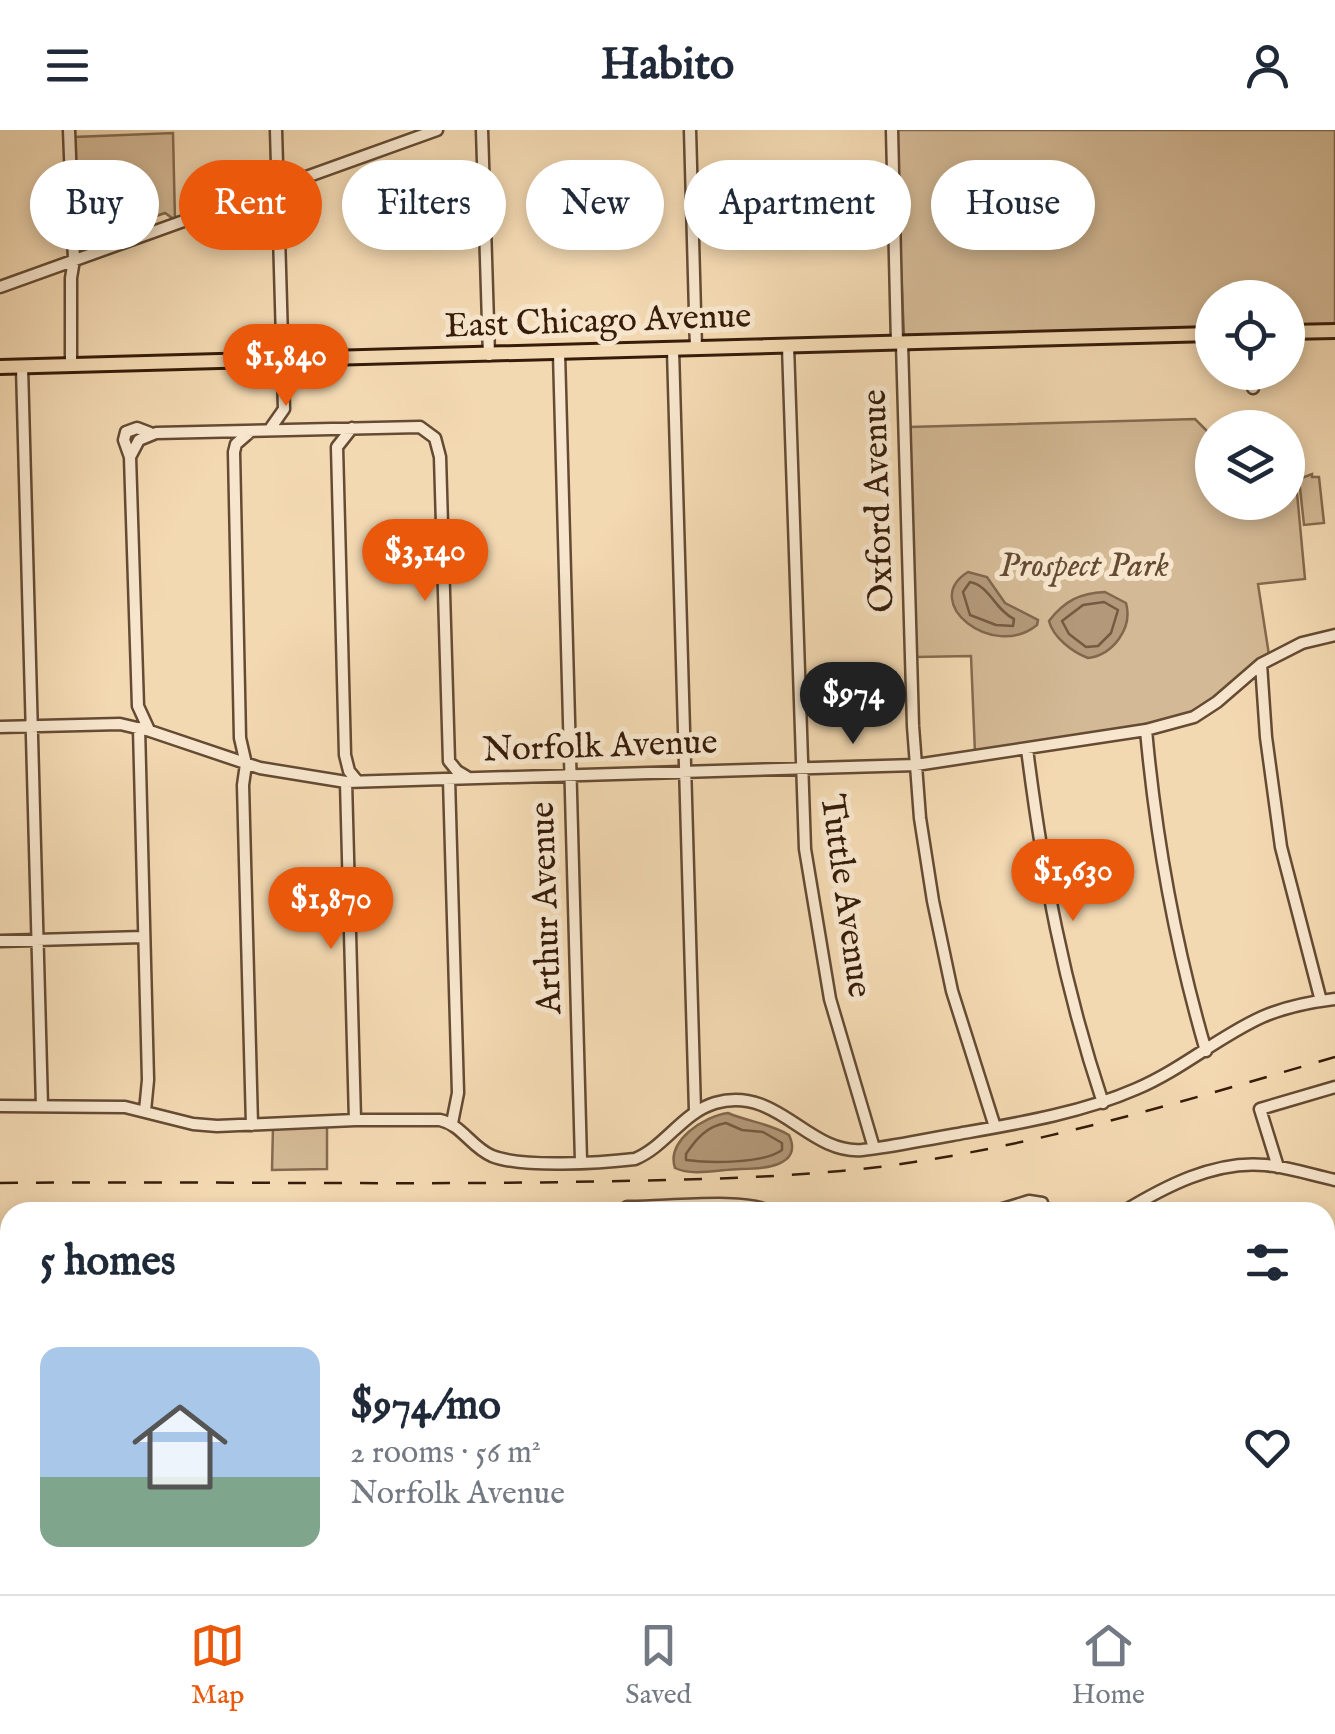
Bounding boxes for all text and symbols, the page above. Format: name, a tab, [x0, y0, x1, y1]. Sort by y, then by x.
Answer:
text: Habito	[601, 37, 734, 94]
icon: menu	[40, 38, 95, 93]
icon: person	[1240, 38, 1295, 93]
chip: Buy	[30, 160, 159, 250]
chip: Rent	[179, 160, 322, 250]
chip: Filters	[342, 160, 506, 250]
chip: New	[526, 160, 664, 250]
chip: Apartment	[684, 160, 911, 250]
chip: House	[931, 160, 1095, 250]
map controls	[1195, 280, 1305, 520]
button: locate	[1195, 280, 1305, 390]
street label: East Chicago Avenue	[444, 294, 752, 350]
pin: $1,840	[205, 324, 367, 409]
text: $1,840	[245, 336, 327, 377]
street label: Oxford Avenue	[853, 389, 905, 613]
button: layers	[1195, 410, 1305, 520]
pin: $3,140	[344, 519, 506, 604]
text: $3,140	[384, 531, 466, 572]
park label: Prospect Park	[999, 544, 1169, 589]
pin: $974	[794, 662, 912, 747]
text: $974	[822, 674, 884, 715]
street label: Norfolk Avenue	[482, 720, 718, 774]
street label: Tuttle Avenue	[808, 792, 882, 1000]
street label: Arthur Avenue	[521, 801, 573, 1016]
pin: $1,630	[992, 839, 1154, 924]
text: $1,630	[1033, 851, 1113, 892]
pin: $1,870	[250, 867, 412, 952]
text: $1,870	[290, 879, 372, 920]
icon: filters	[1240, 1235, 1295, 1290]
text: 5 homes	[40, 1236, 176, 1289]
text: $974/mo	[350, 1380, 501, 1433]
icon: home	[120, 1387, 240, 1507]
icon: heart	[1240, 1420, 1295, 1475]
text: 2 rooms · 56 m²	[350, 1433, 541, 1474]
text: Norfolk Avenue	[350, 1474, 565, 1515]
tab: Map	[190, 1618, 245, 1713]
tab: Saved	[625, 1618, 692, 1713]
tab: Home	[1072, 1618, 1145, 1713]

